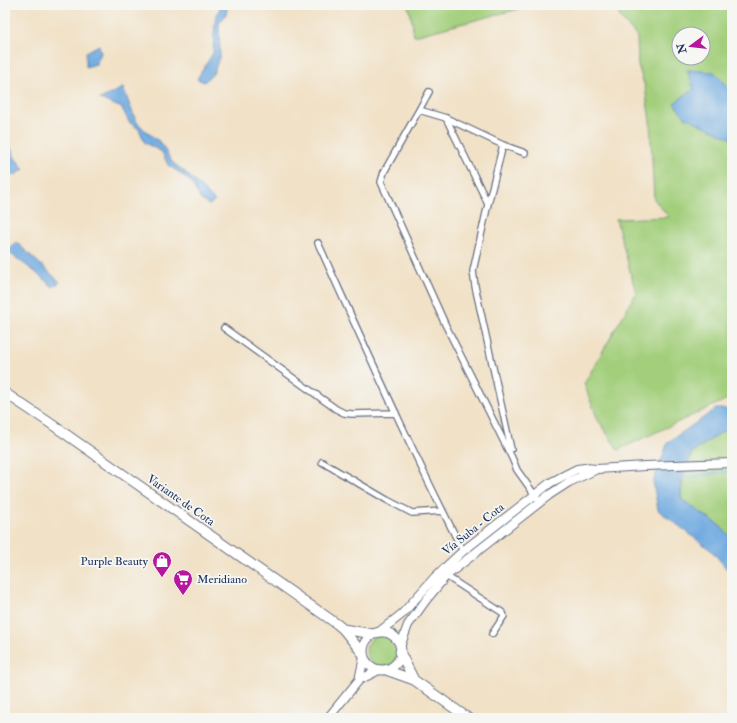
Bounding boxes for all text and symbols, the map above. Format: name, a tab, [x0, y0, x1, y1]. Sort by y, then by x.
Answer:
north arrow	[671, 26, 711, 66]
text: N	[674, 41, 690, 56]
street label: Variante de Cota	[144, 471, 218, 530]
street label: Vía Suba - Cota	[439, 499, 508, 559]
shop icon: Purple Beauty	[151, 550, 173, 578]
place label: Purple Beauty	[81, 554, 149, 569]
supermarket icon: Meridiano	[172, 568, 194, 596]
place label: Meridiano	[197, 572, 247, 587]

